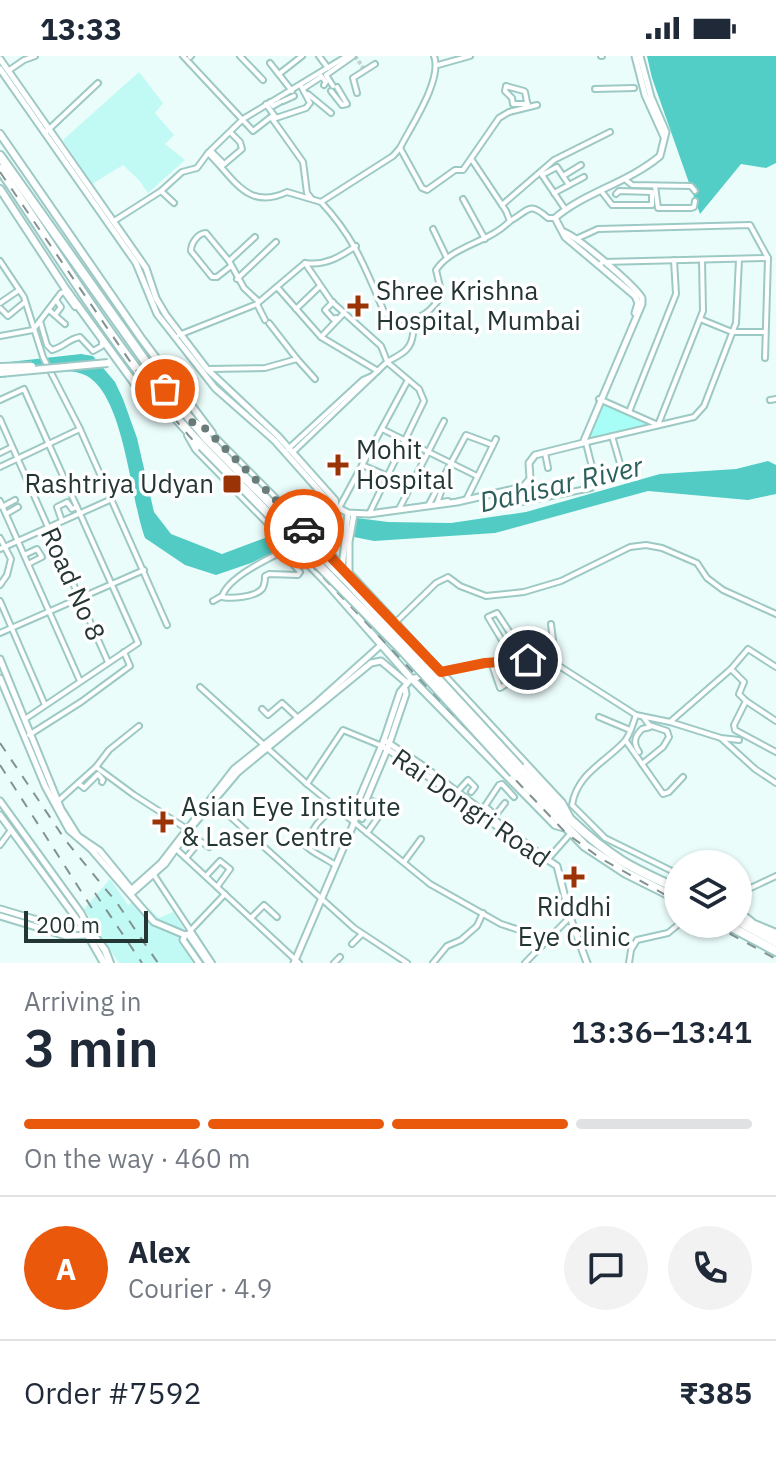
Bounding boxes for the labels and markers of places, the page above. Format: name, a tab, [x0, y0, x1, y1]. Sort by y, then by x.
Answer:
place label: Shree Krishna Hospital, Mumbai	[376, 273, 581, 337]
marker: Shree Krishna Hospital, Mumbai	[347, 295, 369, 317]
pin	[131, 355, 199, 423]
place label: Mohit Hospital	[356, 432, 453, 496]
marker: Mohit Hospital	[327, 454, 349, 476]
place label: Rashtriya Udyan	[25, 466, 214, 500]
marker: Rashtriya Udyan	[221, 473, 243, 495]
pin	[494, 626, 562, 694]
place label: Asian Eye Institute & Laser Centre	[181, 789, 401, 853]
marker: Asian Eye Institute & Laser Centre	[152, 811, 174, 833]
marker: Riddhi Eye Clinic	[563, 866, 585, 888]
place label: Riddhi Eye Clinic	[518, 889, 630, 953]

